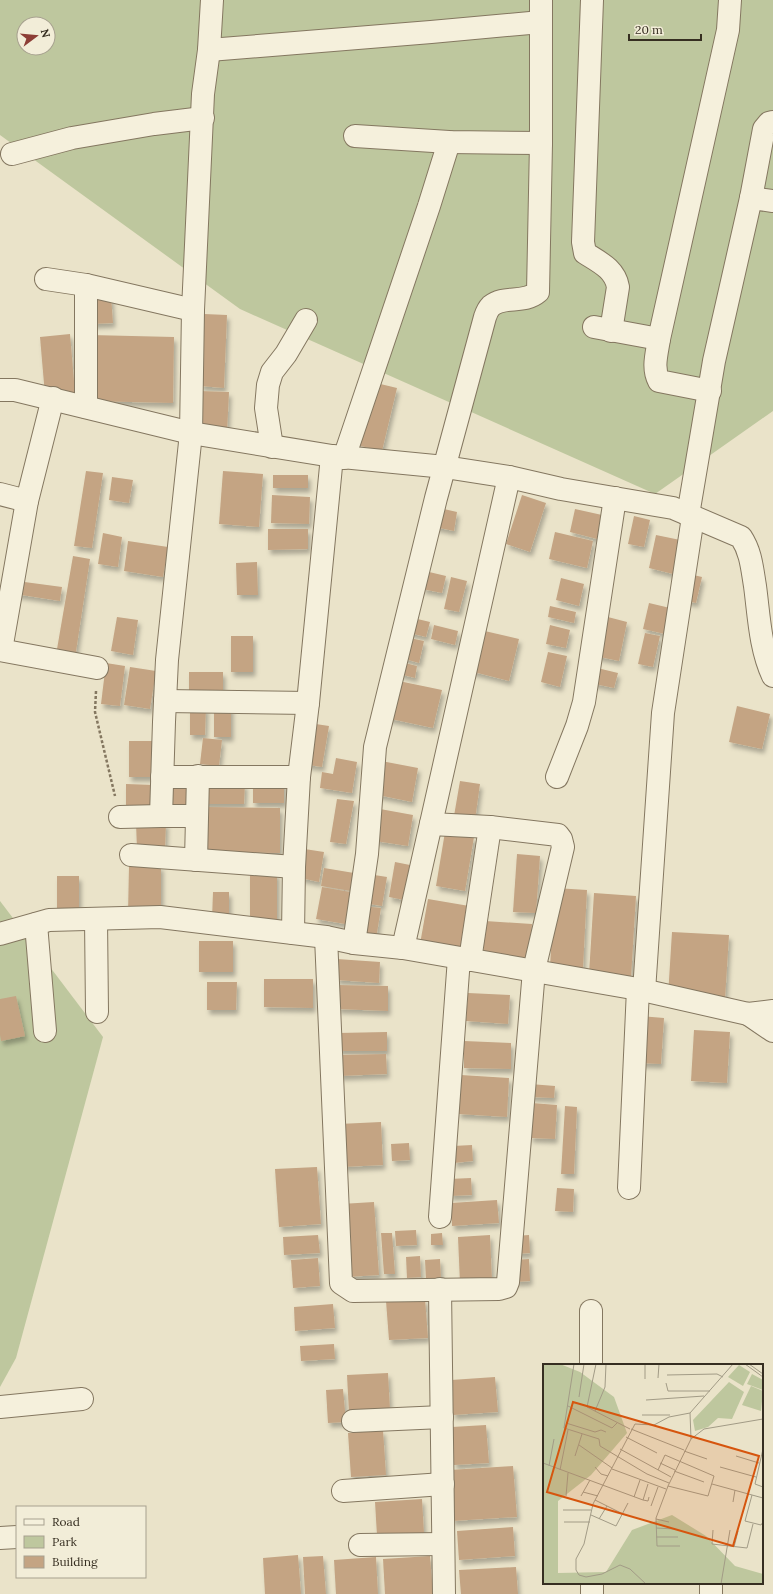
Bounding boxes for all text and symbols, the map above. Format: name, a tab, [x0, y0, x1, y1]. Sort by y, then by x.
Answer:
north arrow	[16, 16, 56, 56]
scale bar	[629, 16, 701, 42]
text: 20 m	[635, 22, 663, 37]
text: N	[38, 27, 54, 40]
inset map	[543, 1364, 763, 1584]
legend	[16, 1506, 146, 1578]
text: Road	[52, 1514, 80, 1529]
text: Park	[52, 1534, 78, 1549]
text: Building	[52, 1554, 98, 1569]

